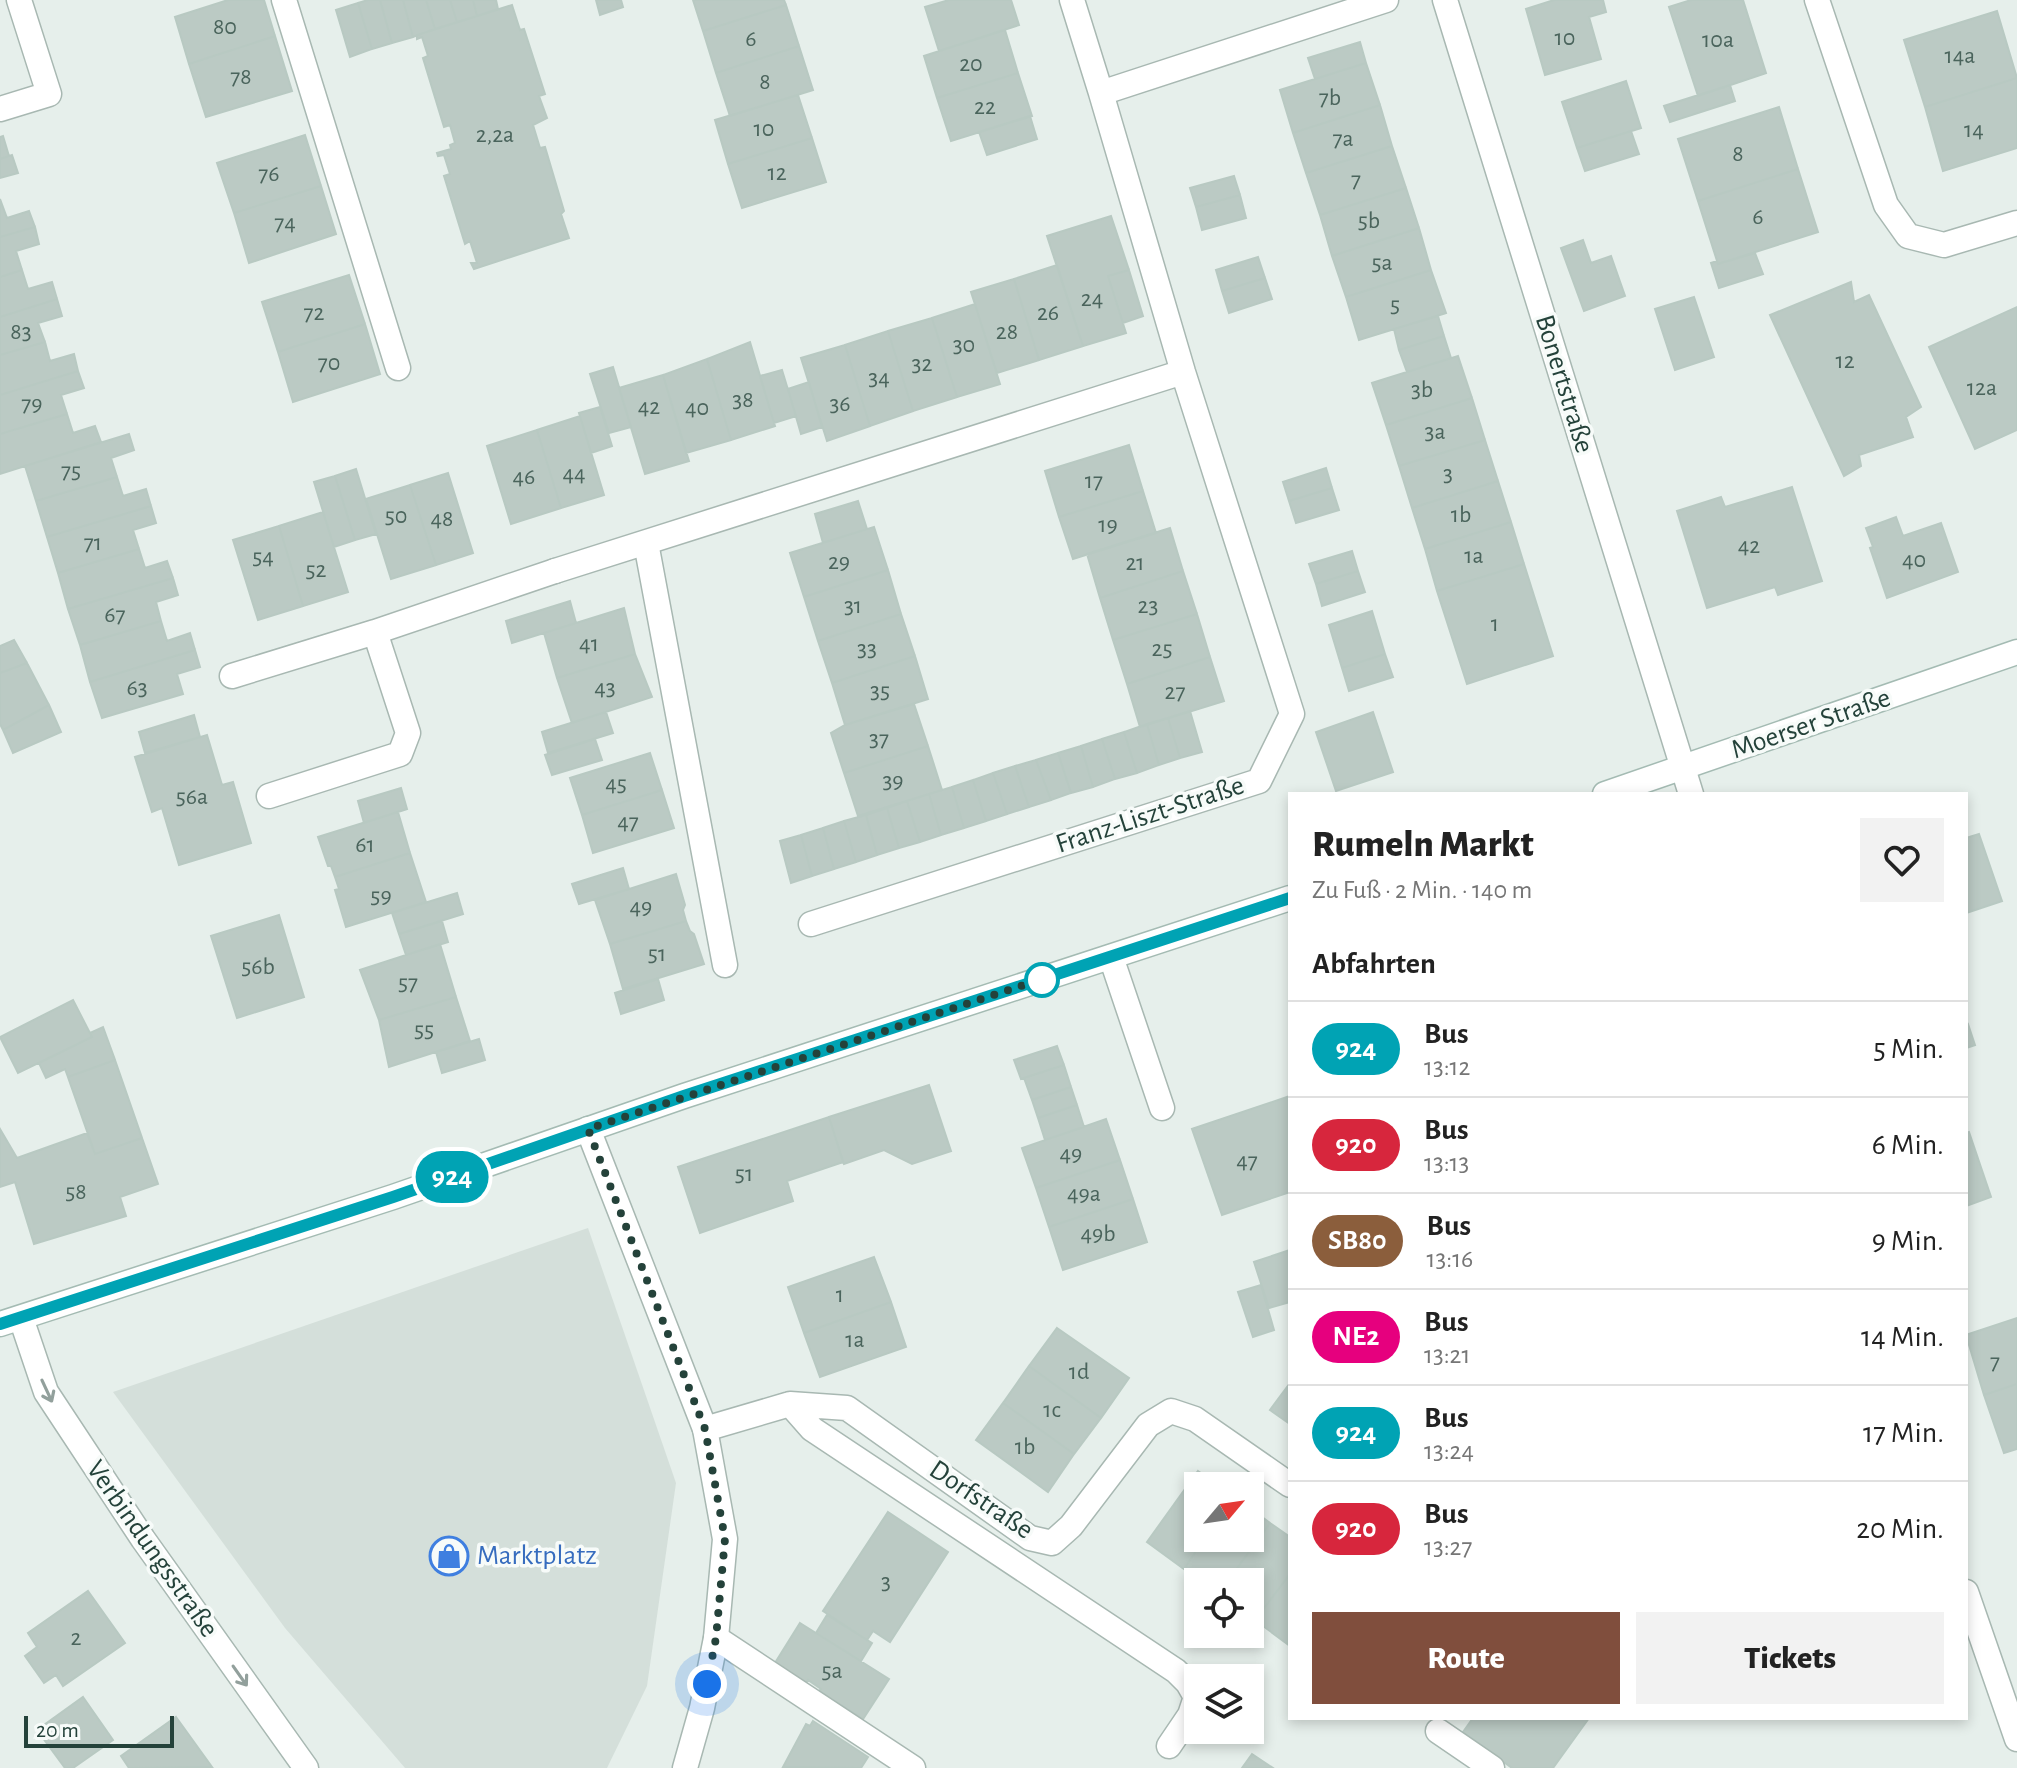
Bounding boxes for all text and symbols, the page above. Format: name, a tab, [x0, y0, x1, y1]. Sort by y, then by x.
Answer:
house number: 80	[213, 15, 237, 39]
house number: 10	[1555, 26, 1575, 50]
house number: 6	[745, 27, 757, 51]
house number: 10a	[1702, 28, 1734, 52]
house number: 14a	[1945, 44, 1975, 68]
house number: 20	[959, 52, 983, 76]
house number: 78	[230, 65, 252, 89]
house number: 8	[759, 70, 771, 94]
house number: 7b	[1319, 86, 1341, 110]
house number: 22	[974, 95, 996, 119]
house number: 10	[754, 117, 774, 141]
house number: 14	[1964, 118, 1984, 142]
house number: 2,2a	[476, 123, 514, 147]
house number: 7a	[1332, 127, 1354, 151]
house number: 8	[1732, 142, 1744, 166]
house number: 12	[767, 161, 787, 185]
house number: 76	[258, 162, 280, 186]
house number: 7	[1351, 168, 1361, 192]
house number: 6	[1752, 205, 1764, 229]
house number: 5b	[1358, 209, 1380, 233]
house number: 74	[274, 211, 296, 235]
house number: 5a	[1371, 251, 1393, 275]
house number: 24	[1081, 287, 1103, 311]
house number: 5	[1390, 293, 1400, 317]
house number: 72	[304, 301, 325, 325]
house number: 26	[1037, 301, 1059, 325]
street label: Bonertstraße	[1530, 312, 1598, 456]
house number: 83	[10, 320, 32, 344]
house number: 28	[996, 320, 1018, 344]
house number: 30	[953, 333, 975, 357]
house number: 12	[1835, 349, 1855, 373]
house number: 70	[318, 351, 340, 375]
house number: 32	[912, 352, 932, 376]
house number: 34	[868, 366, 890, 390]
house number: 12a	[1967, 376, 1997, 400]
house number: 3b	[1411, 378, 1433, 402]
house number: 38	[732, 388, 754, 412]
house number: 79	[21, 392, 43, 416]
house number: 36	[829, 392, 851, 416]
house number: 42	[638, 395, 660, 419]
house number: 40	[685, 396, 709, 420]
house number: 3a	[1425, 420, 1445, 444]
house number: 75	[61, 459, 81, 483]
house number: 44	[562, 462, 586, 486]
house number: 3	[1443, 462, 1453, 486]
house number: 46	[513, 465, 535, 489]
house number: 17	[1085, 469, 1103, 493]
house number: 1b	[1451, 503, 1471, 527]
house number: 50	[385, 504, 407, 528]
house number: 48	[431, 507, 453, 531]
house number: 19	[1098, 513, 1118, 537]
house number: 71	[84, 531, 102, 555]
house number: 42	[1738, 534, 1760, 558]
house number: 1a	[1464, 544, 1484, 568]
house number: 54	[252, 545, 274, 569]
house number: 40	[1902, 548, 1926, 572]
house number: 29	[828, 550, 850, 574]
house number: 21	[1125, 551, 1145, 575]
house number: 52	[306, 558, 327, 582]
house number: 31	[844, 594, 862, 618]
house number: 23	[1138, 594, 1158, 618]
house number: 67	[104, 603, 126, 627]
house number: 1	[1491, 612, 1499, 636]
house number: 41	[579, 632, 599, 656]
house number: 33	[857, 637, 877, 661]
house number: 25	[1152, 637, 1172, 661]
house number: 63	[126, 676, 148, 700]
house number: 43	[594, 676, 616, 700]
house number: 35	[870, 679, 890, 703]
house number: 27	[1165, 680, 1185, 704]
street label: Moerser Straße	[1728, 684, 1894, 764]
house number: 37	[869, 727, 889, 751]
house number: 39	[882, 769, 904, 793]
street label: Franz-Liszt-Straße	[1052, 771, 1248, 859]
house number: 45	[605, 772, 627, 796]
house number: 56a	[176, 785, 208, 809]
house number: 47	[617, 810, 639, 834]
button: heart	[1860, 818, 1944, 902]
text: Rumeln Markt	[1312, 826, 1534, 864]
house number: 61	[355, 833, 375, 857]
text: Zu Fuß · 2 Min. · 140 m	[1312, 877, 1532, 903]
house number: 59	[370, 884, 392, 908]
house number: 49	[630, 895, 652, 919]
house number: 51	[648, 942, 666, 966]
text: Abfahrten	[1312, 949, 1436, 979]
house number: 56b	[241, 955, 275, 979]
unlabelled marker	[1025, 963, 1059, 997]
house number: 57	[398, 971, 418, 995]
house number: 55	[414, 1018, 434, 1042]
text: Bus	[1424, 1019, 1469, 1049]
text: 5 Min.	[1873, 1034, 1944, 1064]
text: 924	[1336, 1035, 1376, 1063]
text: 13:12	[1424, 1054, 1470, 1080]
text: Bus	[1424, 1115, 1469, 1145]
text: 6 Min.	[1872, 1130, 1944, 1160]
text: 920	[1335, 1131, 1377, 1159]
house number: 49	[1060, 1142, 1082, 1166]
house number: 47	[1236, 1149, 1258, 1173]
text: 13:13	[1424, 1150, 1469, 1176]
line badge: 924	[406, 1151, 498, 1203]
house number: 51	[735, 1162, 753, 1186]
text: 924	[432, 1163, 472, 1191]
house number: 58	[65, 1180, 87, 1204]
house number: 49a	[1067, 1182, 1101, 1206]
text: Bus	[1427, 1211, 1471, 1241]
house number: 49b	[1080, 1222, 1116, 1246]
text: 9 Min.	[1872, 1226, 1944, 1256]
text: SB80	[1328, 1227, 1387, 1255]
text: 13:16	[1427, 1246, 1473, 1272]
house number: 1	[836, 1283, 844, 1307]
text: Bus	[1424, 1307, 1469, 1337]
text: 14 Min.	[1861, 1322, 1944, 1352]
text: NE2	[1333, 1323, 1379, 1351]
house number: 1a	[845, 1328, 865, 1352]
text: 13:21	[1424, 1342, 1470, 1368]
house number: 7	[1990, 1350, 2000, 1374]
house number: 1d	[1069, 1360, 1089, 1384]
one-way arrow	[40, 1379, 55, 1403]
house number: 1c	[1043, 1398, 1061, 1422]
text: Bus	[1424, 1403, 1469, 1433]
text: 17 Min.	[1863, 1418, 1944, 1448]
text: 924	[1336, 1419, 1376, 1447]
house number: 1b	[1015, 1435, 1035, 1459]
text: 13:24	[1424, 1438, 1474, 1464]
street label: Dorfstraße	[924, 1455, 1038, 1545]
street label: Verbindungsstraße	[81, 1456, 223, 1642]
north arrow	[1184, 1472, 1264, 1552]
map controls	[1184, 1472, 1264, 1744]
text: Bus	[1424, 1499, 1469, 1529]
text: 20 Min.	[1856, 1514, 1944, 1544]
text: 920	[1335, 1515, 1377, 1543]
text: 13:27	[1424, 1534, 1472, 1560]
shop icon: Marktplatz	[428, 1535, 470, 1577]
place label: Marktplatz	[477, 1542, 597, 1570]
button: locate	[1184, 1568, 1264, 1648]
house number: 3	[881, 1570, 891, 1594]
button: Route	[1312, 1612, 1620, 1704]
button: Tickets	[1636, 1612, 1944, 1704]
house number: 2	[71, 1626, 82, 1650]
house number: 5a	[821, 1659, 843, 1683]
one-way arrow	[232, 1664, 248, 1686]
your location	[687, 1664, 727, 1704]
button: layers	[1184, 1664, 1264, 1744]
scale bar	[24, 1712, 174, 1748]
text: 20 m	[36, 1719, 79, 1741]

